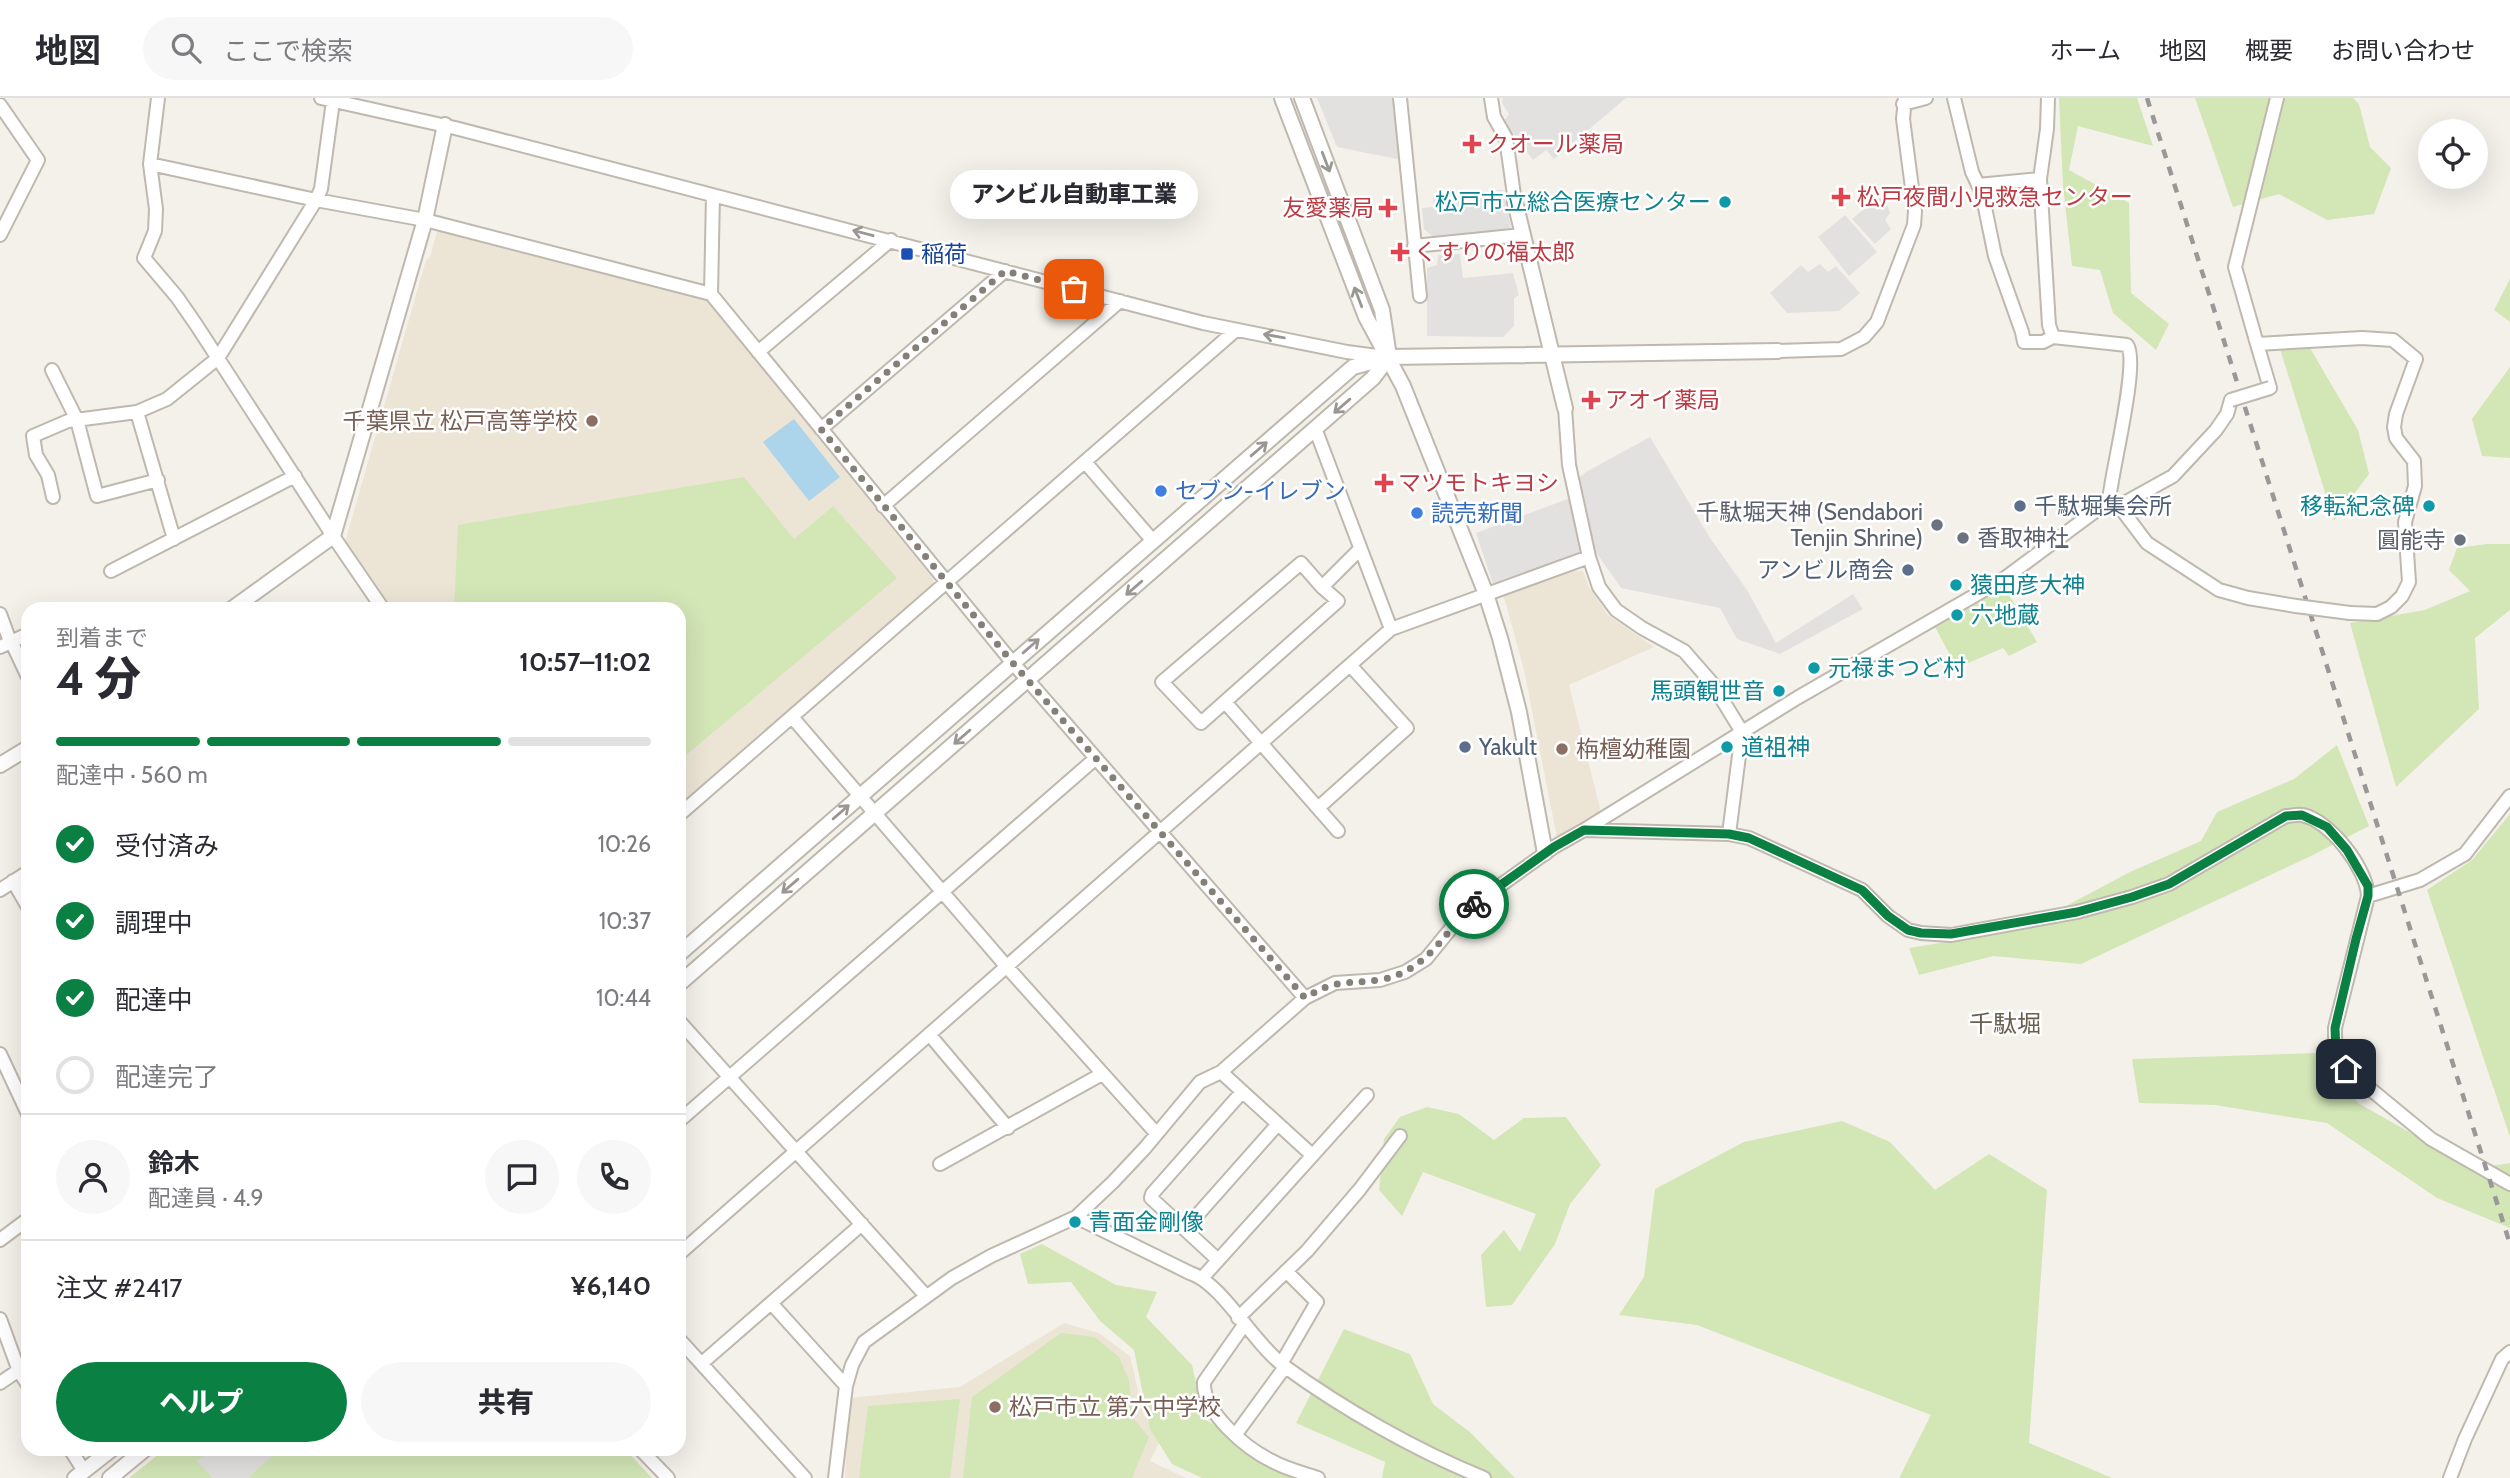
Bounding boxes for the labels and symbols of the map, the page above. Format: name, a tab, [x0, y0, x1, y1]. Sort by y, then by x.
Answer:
place label: クオール薬局	[1486, 130, 1624, 158]
marker: クオール薬局	[1464, 136, 1480, 152]
one-way arrow	[1321, 150, 1334, 172]
callout: アンビル自動車工業	[950, 170, 1198, 219]
place label: 松戸夜間小児救急センター	[1857, 183, 2133, 211]
marker: 松戸夜間小児救急センター	[1831, 187, 1851, 207]
place label: 松戸市立総合医療センター	[1435, 188, 1711, 216]
place label: 友愛薬局	[1282, 194, 1374, 222]
marker: 松戸市立総合医療センター	[1717, 194, 1733, 210]
marker: 友愛薬局	[1380, 200, 1396, 216]
one-way arrow	[852, 226, 875, 239]
place label: くすりの福太郎	[1414, 238, 1575, 266]
place label: 稲荷	[921, 240, 967, 268]
marker: くすりの福太郎	[1392, 244, 1408, 260]
marker: 稲荷	[899, 246, 915, 262]
pin	[1044, 259, 1104, 319]
one-way arrow	[1351, 286, 1363, 308]
one-way arrow	[1263, 329, 1286, 343]
place label: アオイ薬局	[1605, 386, 1720, 414]
marker: アオイ薬局	[1583, 392, 1599, 408]
one-way arrow	[1333, 398, 1351, 414]
place label: 千葉県立 松戸高等学校	[343, 407, 578, 435]
marker: 千葉県立 松戸高等学校	[584, 413, 600, 429]
one-way arrow	[1249, 441, 1267, 457]
place label: マツモトキヨシ	[1398, 469, 1559, 497]
marker: マツモトキヨシ	[1376, 475, 1392, 491]
place label: セブン-イレブン	[1175, 477, 1346, 505]
marker: セブン-イレブン	[1153, 483, 1169, 499]
place label: 千駄堀集会所	[2034, 492, 2172, 520]
place label: 移転紀念碑	[2300, 492, 2415, 520]
place label: 千駄堀天神 (Sendabori Tenjin Shrine)	[1696, 498, 1923, 552]
marker: 千駄堀集会所	[2012, 498, 2028, 514]
marker: 移転紀念碑	[2421, 498, 2437, 514]
place label: 読売新聞	[1431, 499, 1523, 527]
marker: 読売新聞	[1409, 505, 1425, 521]
marker: 千駄堀天神 (Sendabori Tenjin Shrine)	[1929, 517, 1945, 533]
place label: 香取神社	[1977, 524, 2069, 552]
place label: 圓能寺	[2377, 526, 2446, 554]
marker: 香取神社	[1955, 530, 1971, 546]
marker: 圓能寺	[2452, 532, 2468, 548]
place label: アンビル商会	[1757, 556, 1894, 584]
marker: アンビル商会	[1900, 562, 1916, 578]
place label: 猿田彦大神	[1970, 571, 2085, 599]
marker: 猿田彦大神	[1948, 577, 1964, 593]
one-way arrow	[1125, 580, 1143, 596]
place label: 六地蔵	[1971, 601, 2040, 629]
marker: 六地蔵	[1949, 607, 1965, 623]
one-way arrow	[1021, 638, 1039, 654]
place label: 元禄まつど村	[1828, 654, 1966, 682]
marker: 元禄まつど村	[1806, 660, 1822, 676]
place label: 馬頭観世音	[1650, 677, 1765, 705]
marker: 馬頭観世音	[1771, 683, 1787, 699]
one-way arrow	[953, 729, 971, 745]
place label: Yakult	[1478, 733, 1537, 761]
place label: 道祖神	[1741, 733, 1810, 761]
place label: 栴檀幼稚園	[1576, 735, 1691, 763]
marker: Yakult	[1457, 739, 1473, 755]
marker: 道祖神	[1719, 739, 1735, 755]
marker: 栴檀幼稚園	[1554, 741, 1570, 757]
one-way arrow	[832, 804, 850, 820]
courier	[1439, 869, 1509, 939]
one-way arrow	[781, 878, 799, 894]
district label: 千駄堀	[1969, 1009, 2041, 1038]
pin	[2316, 1039, 2376, 1099]
place label: 青面金剛像	[1089, 1208, 1204, 1236]
marker: 青面金剛像	[1067, 1214, 1083, 1230]
place label: 松戸市立 第六中学校	[1009, 1393, 1221, 1421]
marker: 松戸市立 第六中学校	[987, 1399, 1003, 1415]

